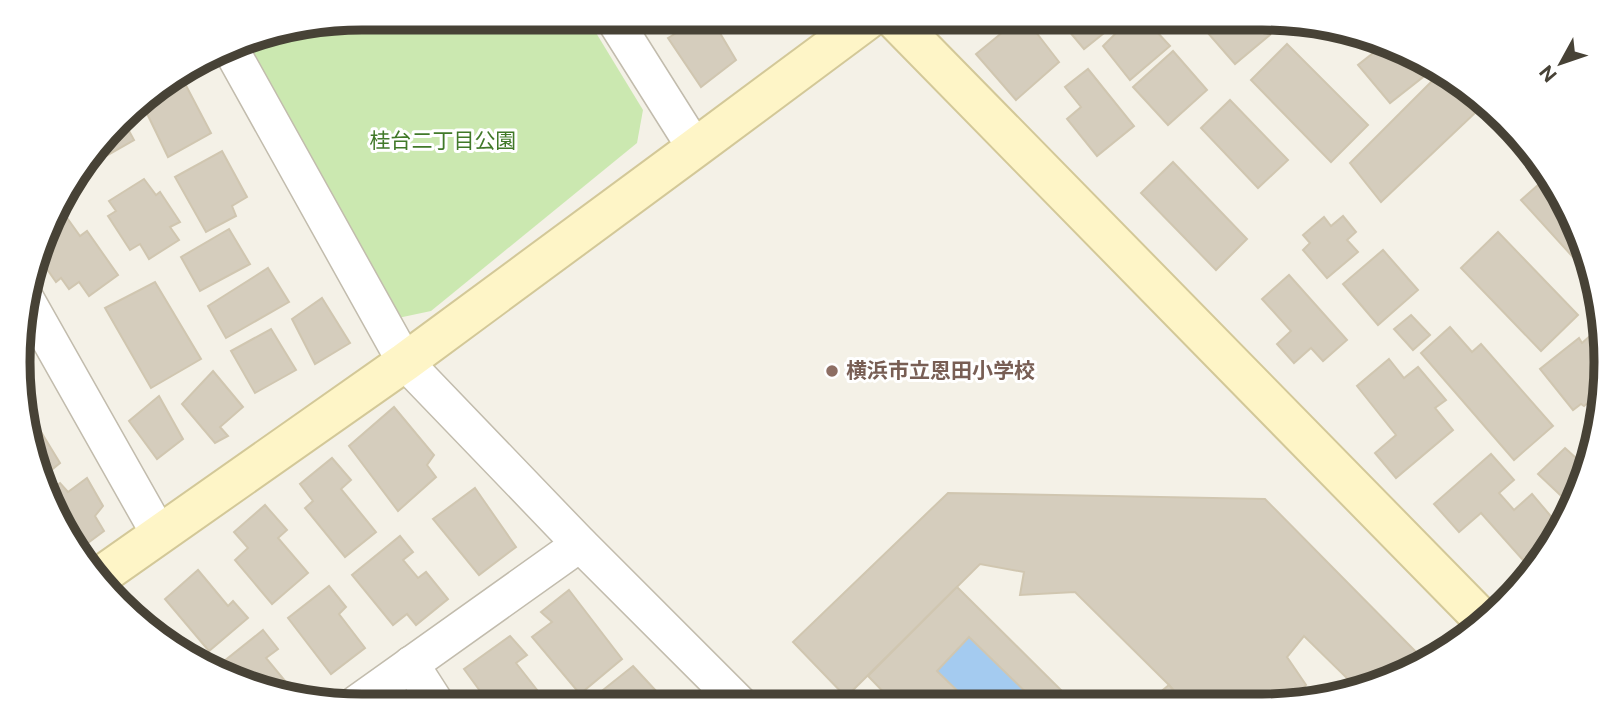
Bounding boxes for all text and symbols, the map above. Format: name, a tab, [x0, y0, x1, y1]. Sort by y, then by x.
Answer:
north arrow	[1526, 28, 1596, 98]
text: N	[1535, 61, 1561, 87]
park label: 桂台二丁目公園	[370, 128, 517, 153]
place label: 横浜市立恩田小学校	[846, 358, 1035, 383]
marker: 横浜市立恩田小学校	[824, 363, 840, 379]

